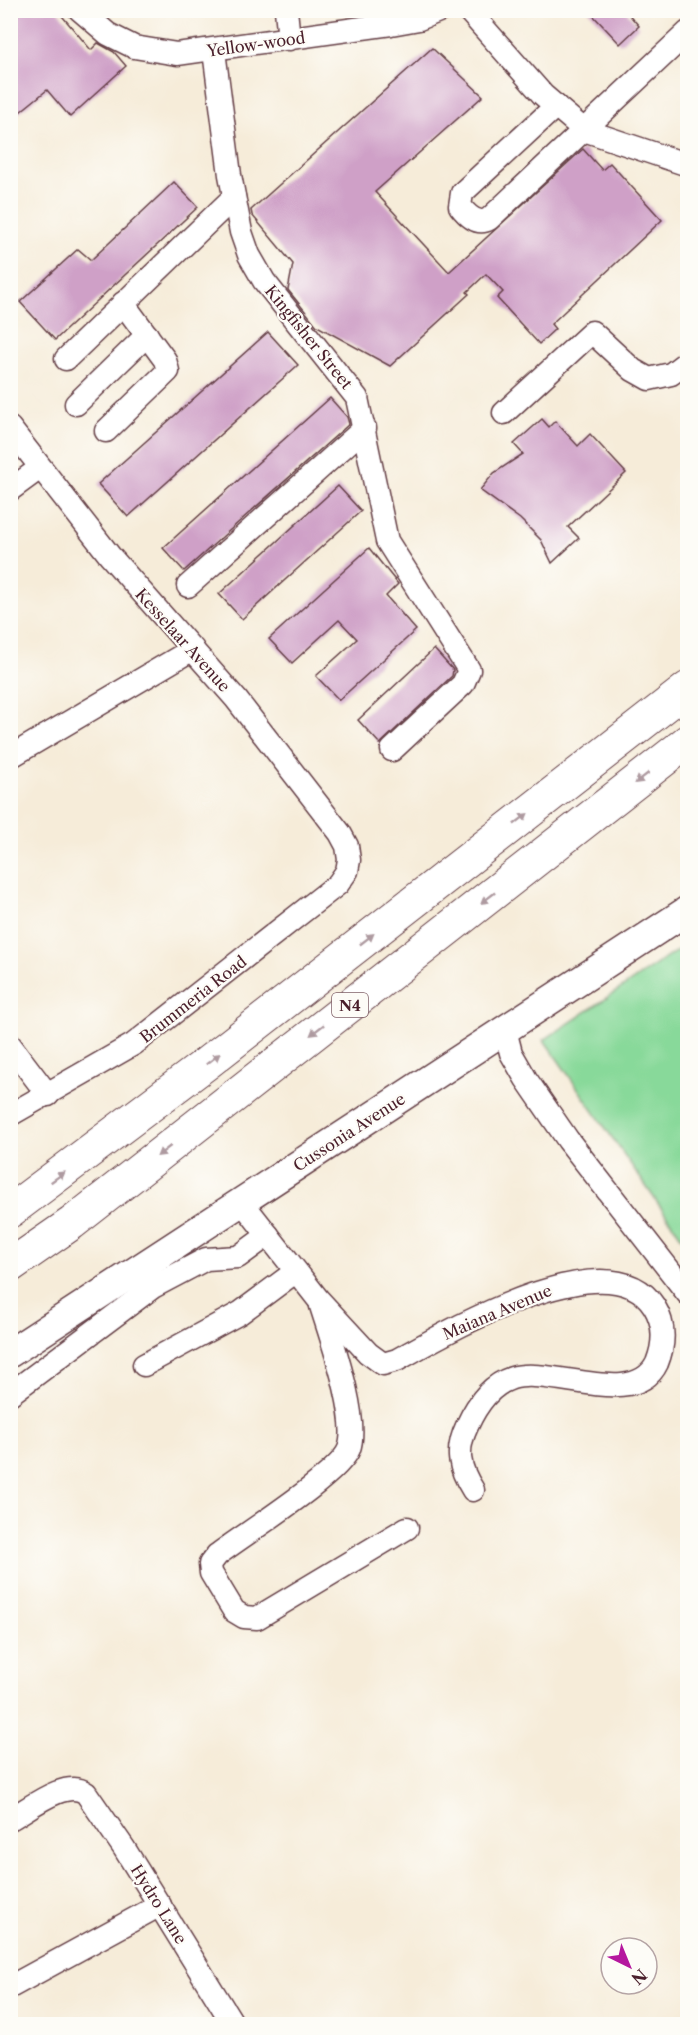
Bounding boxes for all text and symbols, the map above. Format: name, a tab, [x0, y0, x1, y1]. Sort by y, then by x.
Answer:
street label: Yellow-wood	[204, 27, 307, 61]
street label: Kingfisher Street	[261, 281, 357, 393]
street label: Kesselaar Avenue	[131, 584, 235, 696]
one-way arrow	[634, 771, 649, 783]
one-way arrow	[512, 813, 528, 825]
one-way arrow	[480, 891, 496, 904]
one-way arrow	[359, 932, 375, 945]
street label: Brummeria Road	[136, 951, 251, 1047]
road number: N4	[332, 993, 368, 1017]
one-way arrow	[310, 1024, 325, 1036]
one-way arrow	[205, 1052, 221, 1065]
street label: Cussonia Avenue	[289, 1088, 409, 1176]
one-way arrow	[156, 1144, 172, 1157]
one-way arrow	[50, 1171, 66, 1183]
street label: Maiana Avenue	[439, 1280, 555, 1344]
street label: Hydro Lane	[127, 1861, 191, 1948]
north arrow	[599, 1936, 659, 1996]
text: N	[627, 1965, 651, 1989]

